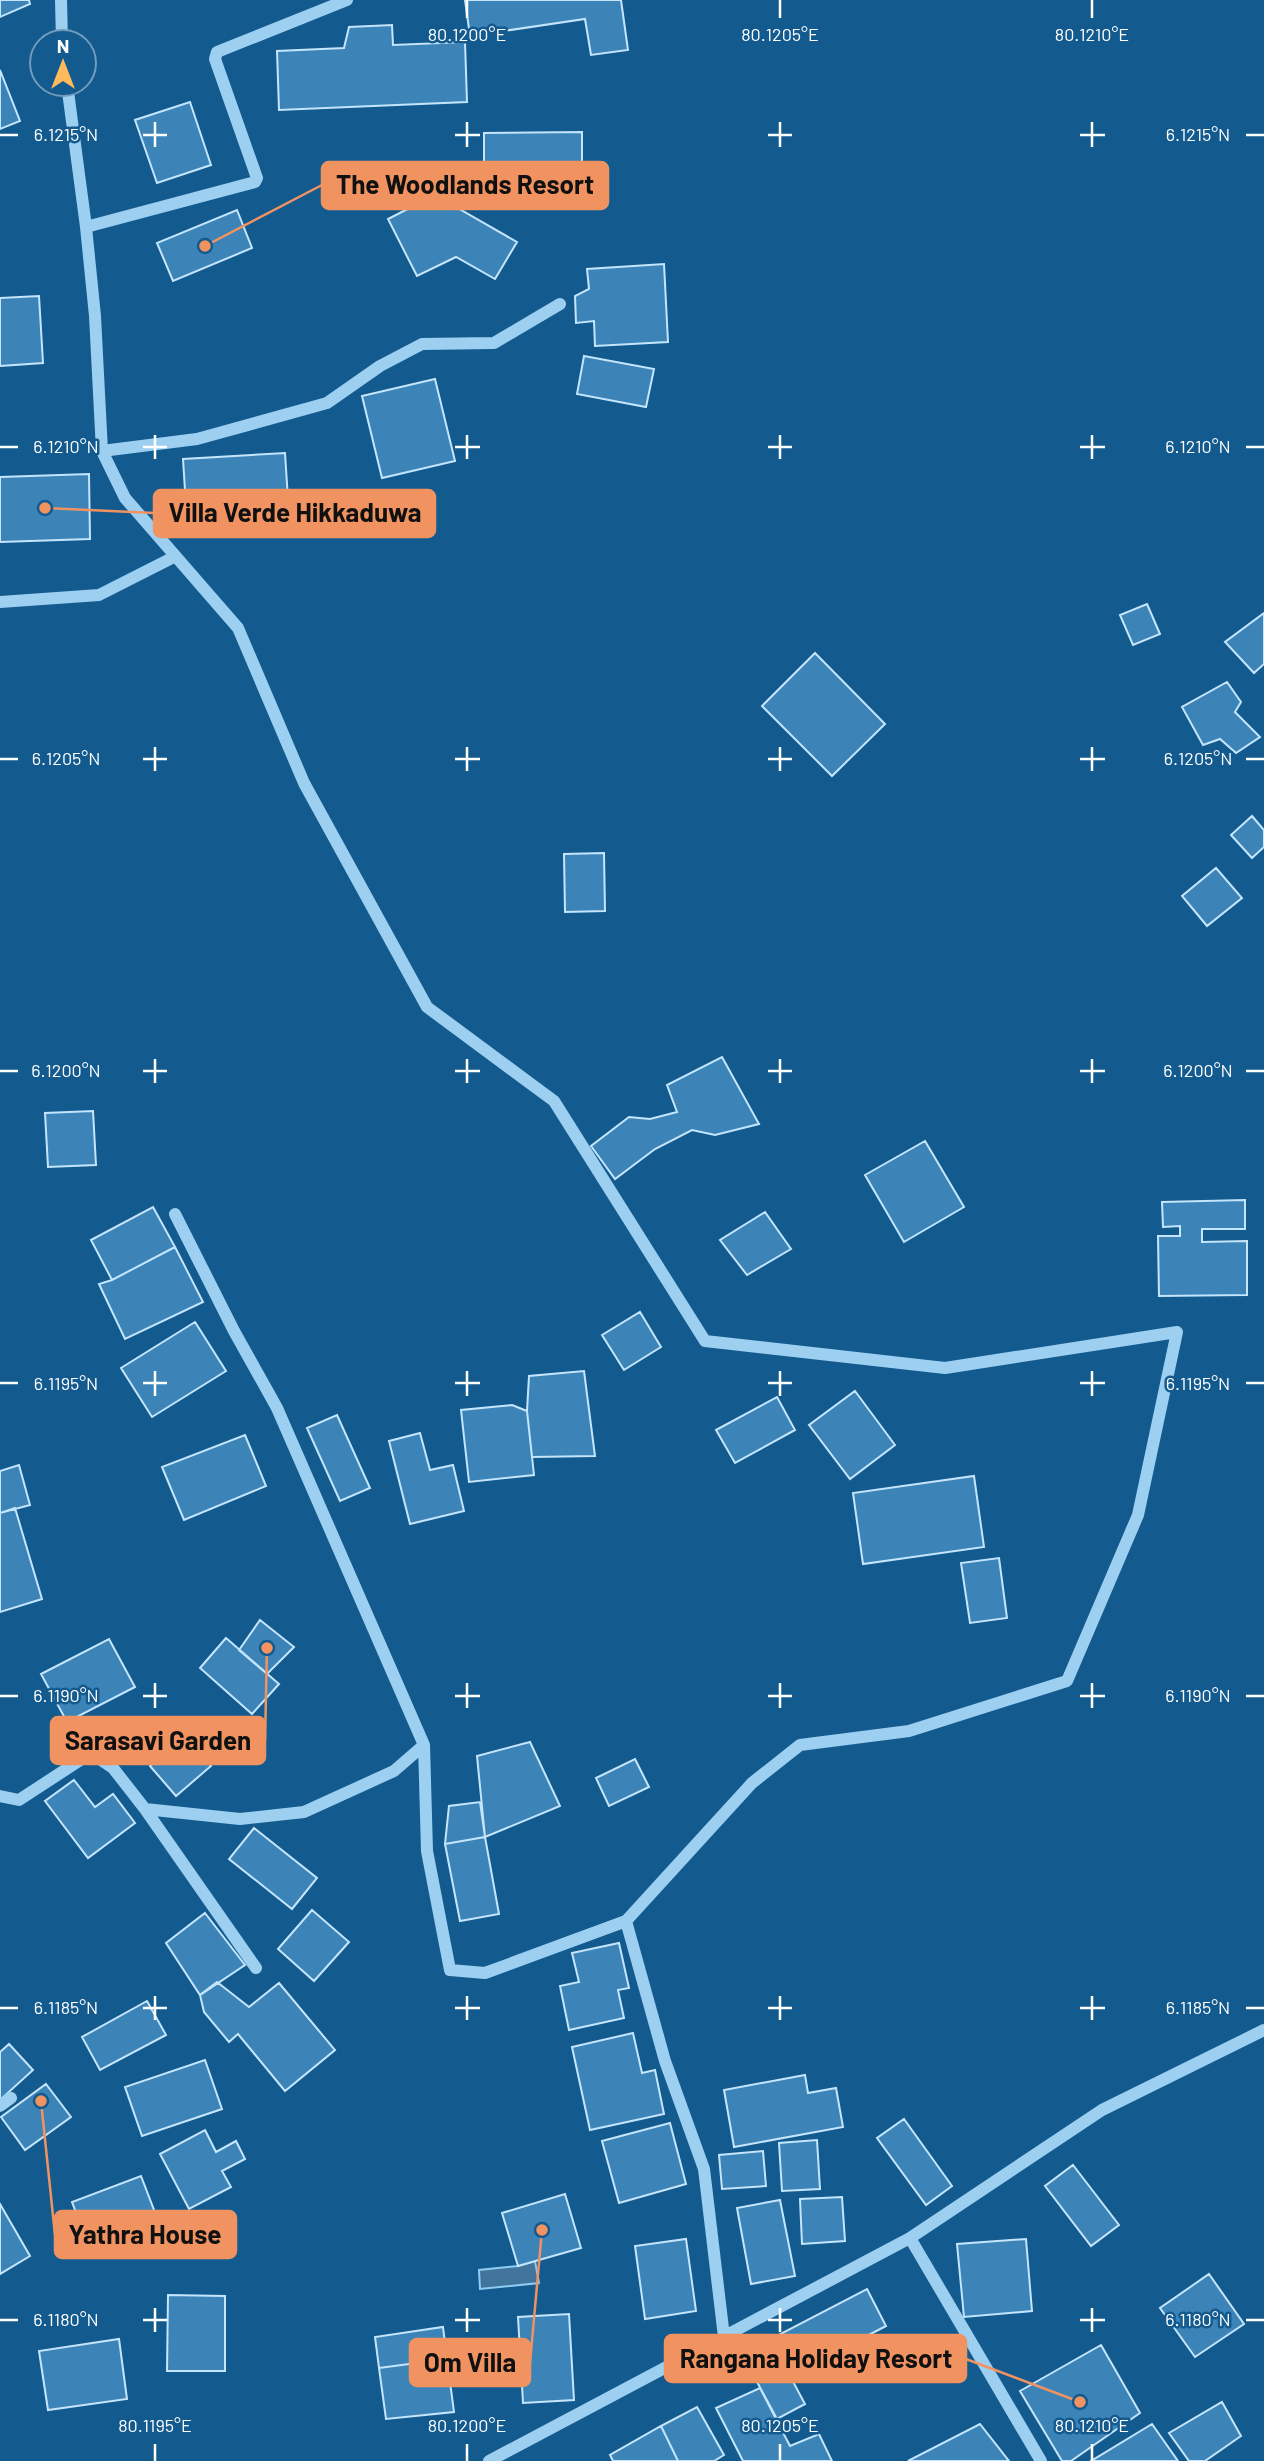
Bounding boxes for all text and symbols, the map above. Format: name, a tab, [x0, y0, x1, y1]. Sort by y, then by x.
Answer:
text: 80.1200°E	[428, 23, 506, 45]
text: 80.1205°E	[741, 23, 819, 45]
text: 80.1210°E	[1055, 23, 1129, 45]
north arrow	[28, 28, 98, 98]
text: N	[57, 34, 69, 57]
text: 6.1215°N	[34, 123, 98, 145]
text: 6.1215°N	[1166, 123, 1230, 145]
callout: The Woodlands Resort	[322, 162, 608, 209]
text: The Woodlands Resort	[336, 168, 594, 199]
text: 6.1210°N	[33, 435, 99, 457]
text: 6.1210°N	[1165, 435, 1231, 457]
callout: Villa Verde Hikkaduwa	[154, 490, 435, 537]
text: Villa Verde Hikkaduwa	[168, 496, 422, 527]
text: 6.1205°N	[32, 747, 100, 769]
text: 6.1205°N	[1164, 747, 1232, 769]
text: 6.1200°N	[31, 1059, 101, 1081]
text: 6.1200°N	[1163, 1059, 1233, 1081]
text: 6.1195°N	[34, 1372, 98, 1394]
text: 6.1195°N	[1166, 1372, 1230, 1394]
text: 6.1190°N	[33, 1684, 99, 1706]
text: 6.1190°N	[1165, 1684, 1231, 1706]
callout: Sarasavi Garden	[51, 1717, 265, 1764]
text: Sarasavi Garden	[65, 1724, 251, 1755]
text: 6.1185°N	[34, 1996, 98, 2018]
text: 6.1185°N	[1166, 1996, 1230, 2018]
callout: Yathra House	[55, 2211, 236, 2258]
text: Yathra House	[69, 2218, 221, 2249]
text: 6.1180°N	[33, 2308, 99, 2330]
text: 6.1180°N	[1165, 2308, 1231, 2330]
callout: Rangana Holiday Resort	[665, 2335, 966, 2382]
callout: Om Villa	[410, 2339, 530, 2386]
text: Rangana Holiday Resort	[680, 2342, 952, 2373]
text: Om Villa	[424, 2346, 516, 2377]
text: 80.1195°E	[118, 2414, 192, 2436]
text: 80.1200°E	[428, 2414, 506, 2436]
text: 80.1205°E	[741, 2414, 819, 2436]
text: 80.1210°E	[1055, 2414, 1129, 2436]

